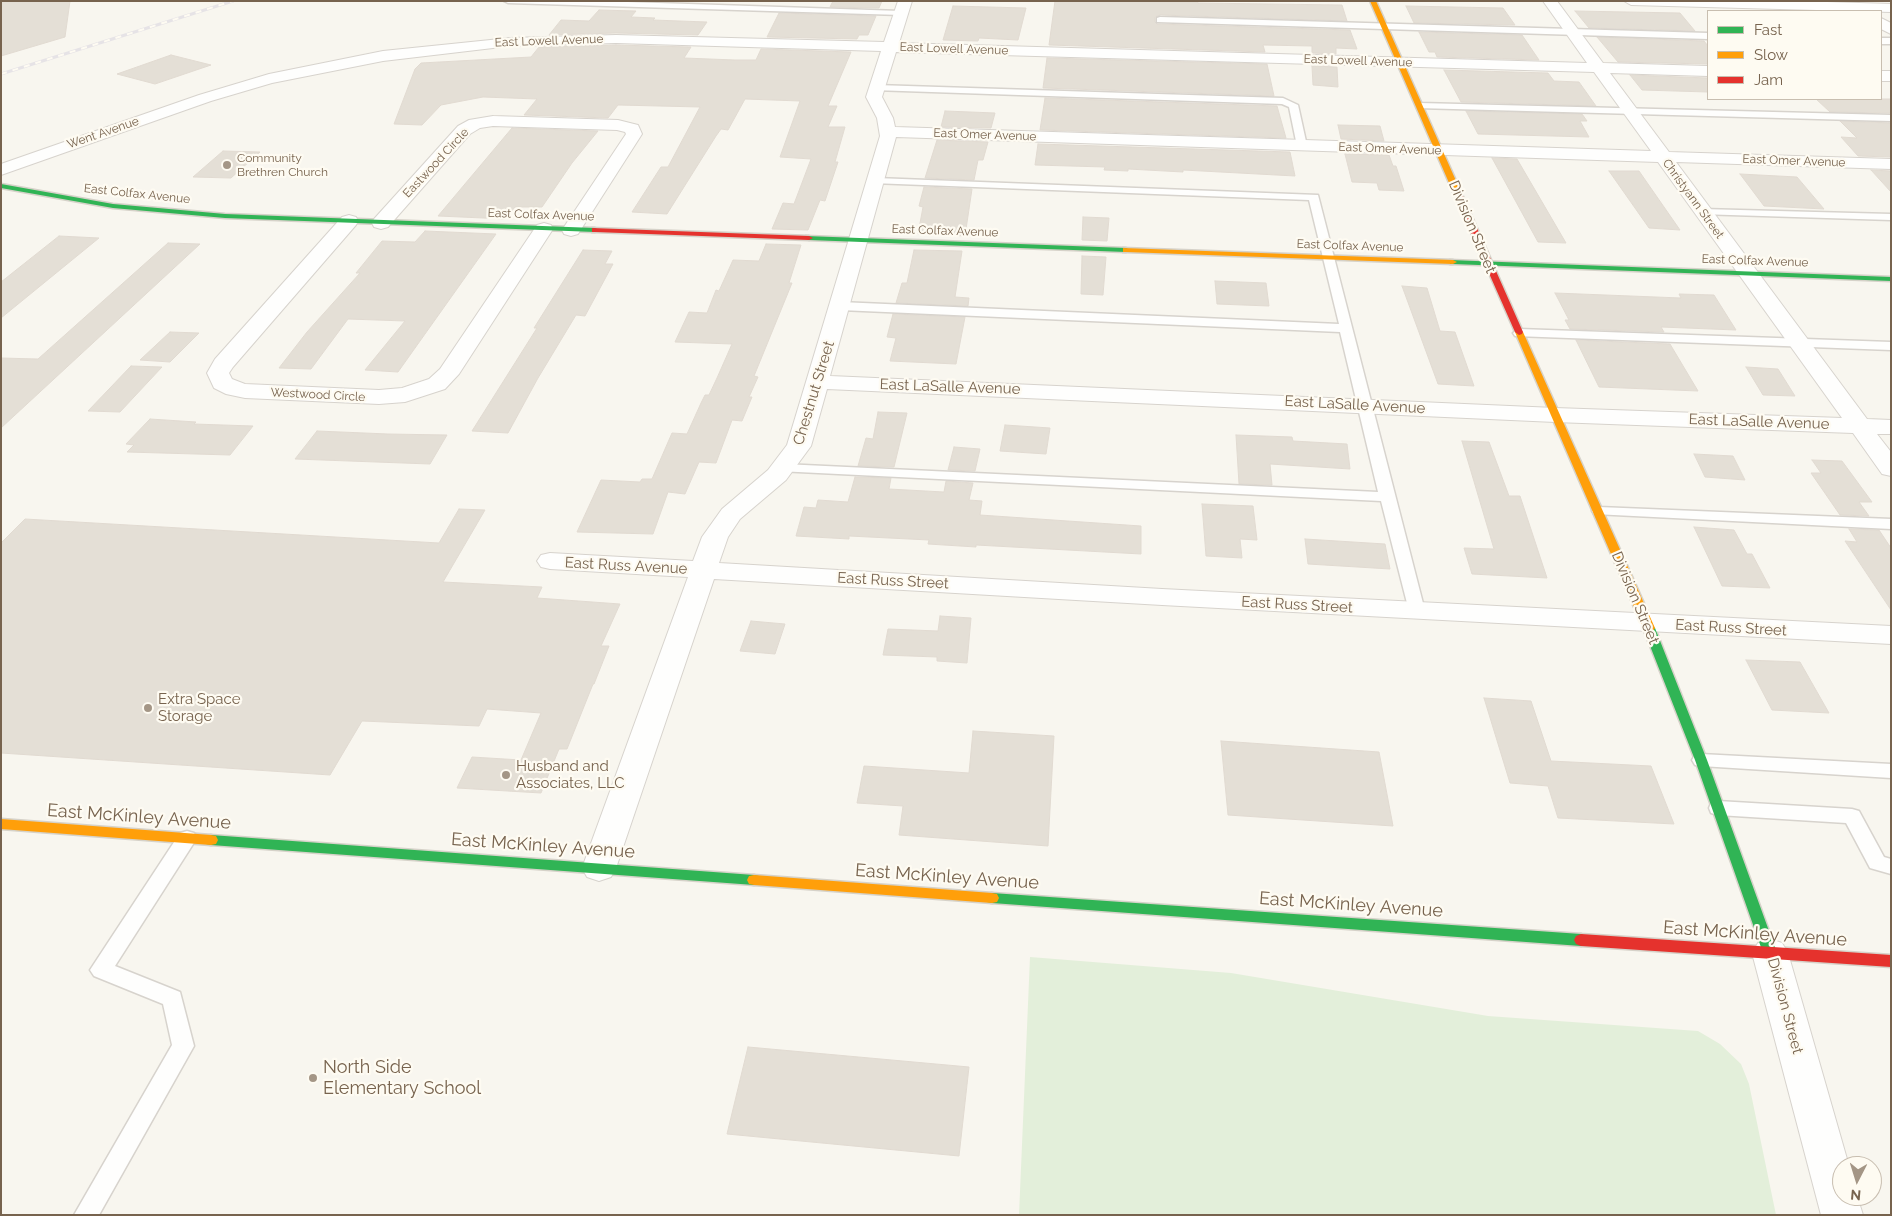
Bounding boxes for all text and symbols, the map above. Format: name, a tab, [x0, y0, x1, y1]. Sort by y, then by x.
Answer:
legend	[1707, 10, 1882, 100]
text: Fast	[1754, 21, 1782, 39]
street label: East Lowell Avenue	[494, 32, 604, 50]
street label: East Lowell Avenue	[899, 40, 1009, 58]
text: Slow	[1754, 46, 1788, 64]
street label: East Lowell Avenue	[1303, 52, 1413, 70]
text: Jam	[1754, 71, 1783, 89]
street label: Went Avenue	[65, 114, 141, 152]
street label: Eastwood Circle	[400, 125, 472, 201]
street label: East Omer Avenue	[933, 126, 1037, 144]
street label: East Omer Avenue	[1338, 140, 1442, 158]
place label: Community Brethren Church	[237, 151, 328, 179]
street label: East Omer Avenue	[1742, 152, 1846, 170]
street label: Christyann Street	[1659, 156, 1727, 242]
marker: Community Brethren Church	[221, 159, 233, 171]
street label: Division Street	[1444, 178, 1500, 276]
street label: East Colfax Avenue	[83, 181, 191, 207]
street label: East Colfax Avenue	[487, 206, 595, 224]
street label: East Colfax Avenue	[891, 222, 999, 240]
street label: East Colfax Avenue	[1296, 237, 1404, 255]
street label: East Colfax Avenue	[1701, 252, 1809, 270]
street label: Chestnut Street	[790, 339, 838, 447]
street label: East LaSalle Avenue	[879, 376, 1021, 398]
street label: Westwood Circle	[270, 385, 366, 405]
street label: East LaSalle Avenue	[1284, 392, 1426, 418]
street label: East LaSalle Avenue	[1688, 411, 1830, 433]
street label: Division Street	[1607, 549, 1663, 647]
street label: East Russ Avenue	[564, 554, 688, 578]
street label: East Russ Street	[837, 569, 949, 593]
street label: East Russ Street	[1241, 593, 1353, 617]
street label: East Russ Street	[1675, 616, 1787, 640]
place label: Extra Space Storage	[158, 690, 240, 725]
marker: Extra Space Storage	[142, 702, 154, 714]
place label: Husband and Associates, LLC	[516, 757, 625, 792]
marker: Husband and Associates, LLC	[500, 769, 512, 781]
street label: East McKinley Avenue	[46, 800, 232, 834]
street label: East McKinley Avenue	[450, 829, 636, 863]
street label: East McKinley Avenue	[854, 860, 1040, 894]
street label: East McKinley Avenue	[1258, 888, 1444, 922]
street label: East McKinley Avenue	[1662, 917, 1848, 951]
street label: Division Street	[1764, 956, 1806, 1056]
place label: North Side Elementary School	[323, 1057, 481, 1100]
marker: North Side Elementary School	[307, 1072, 319, 1084]
north arrow	[1832, 1156, 1882, 1206]
text: N	[1850, 1187, 1862, 1203]

